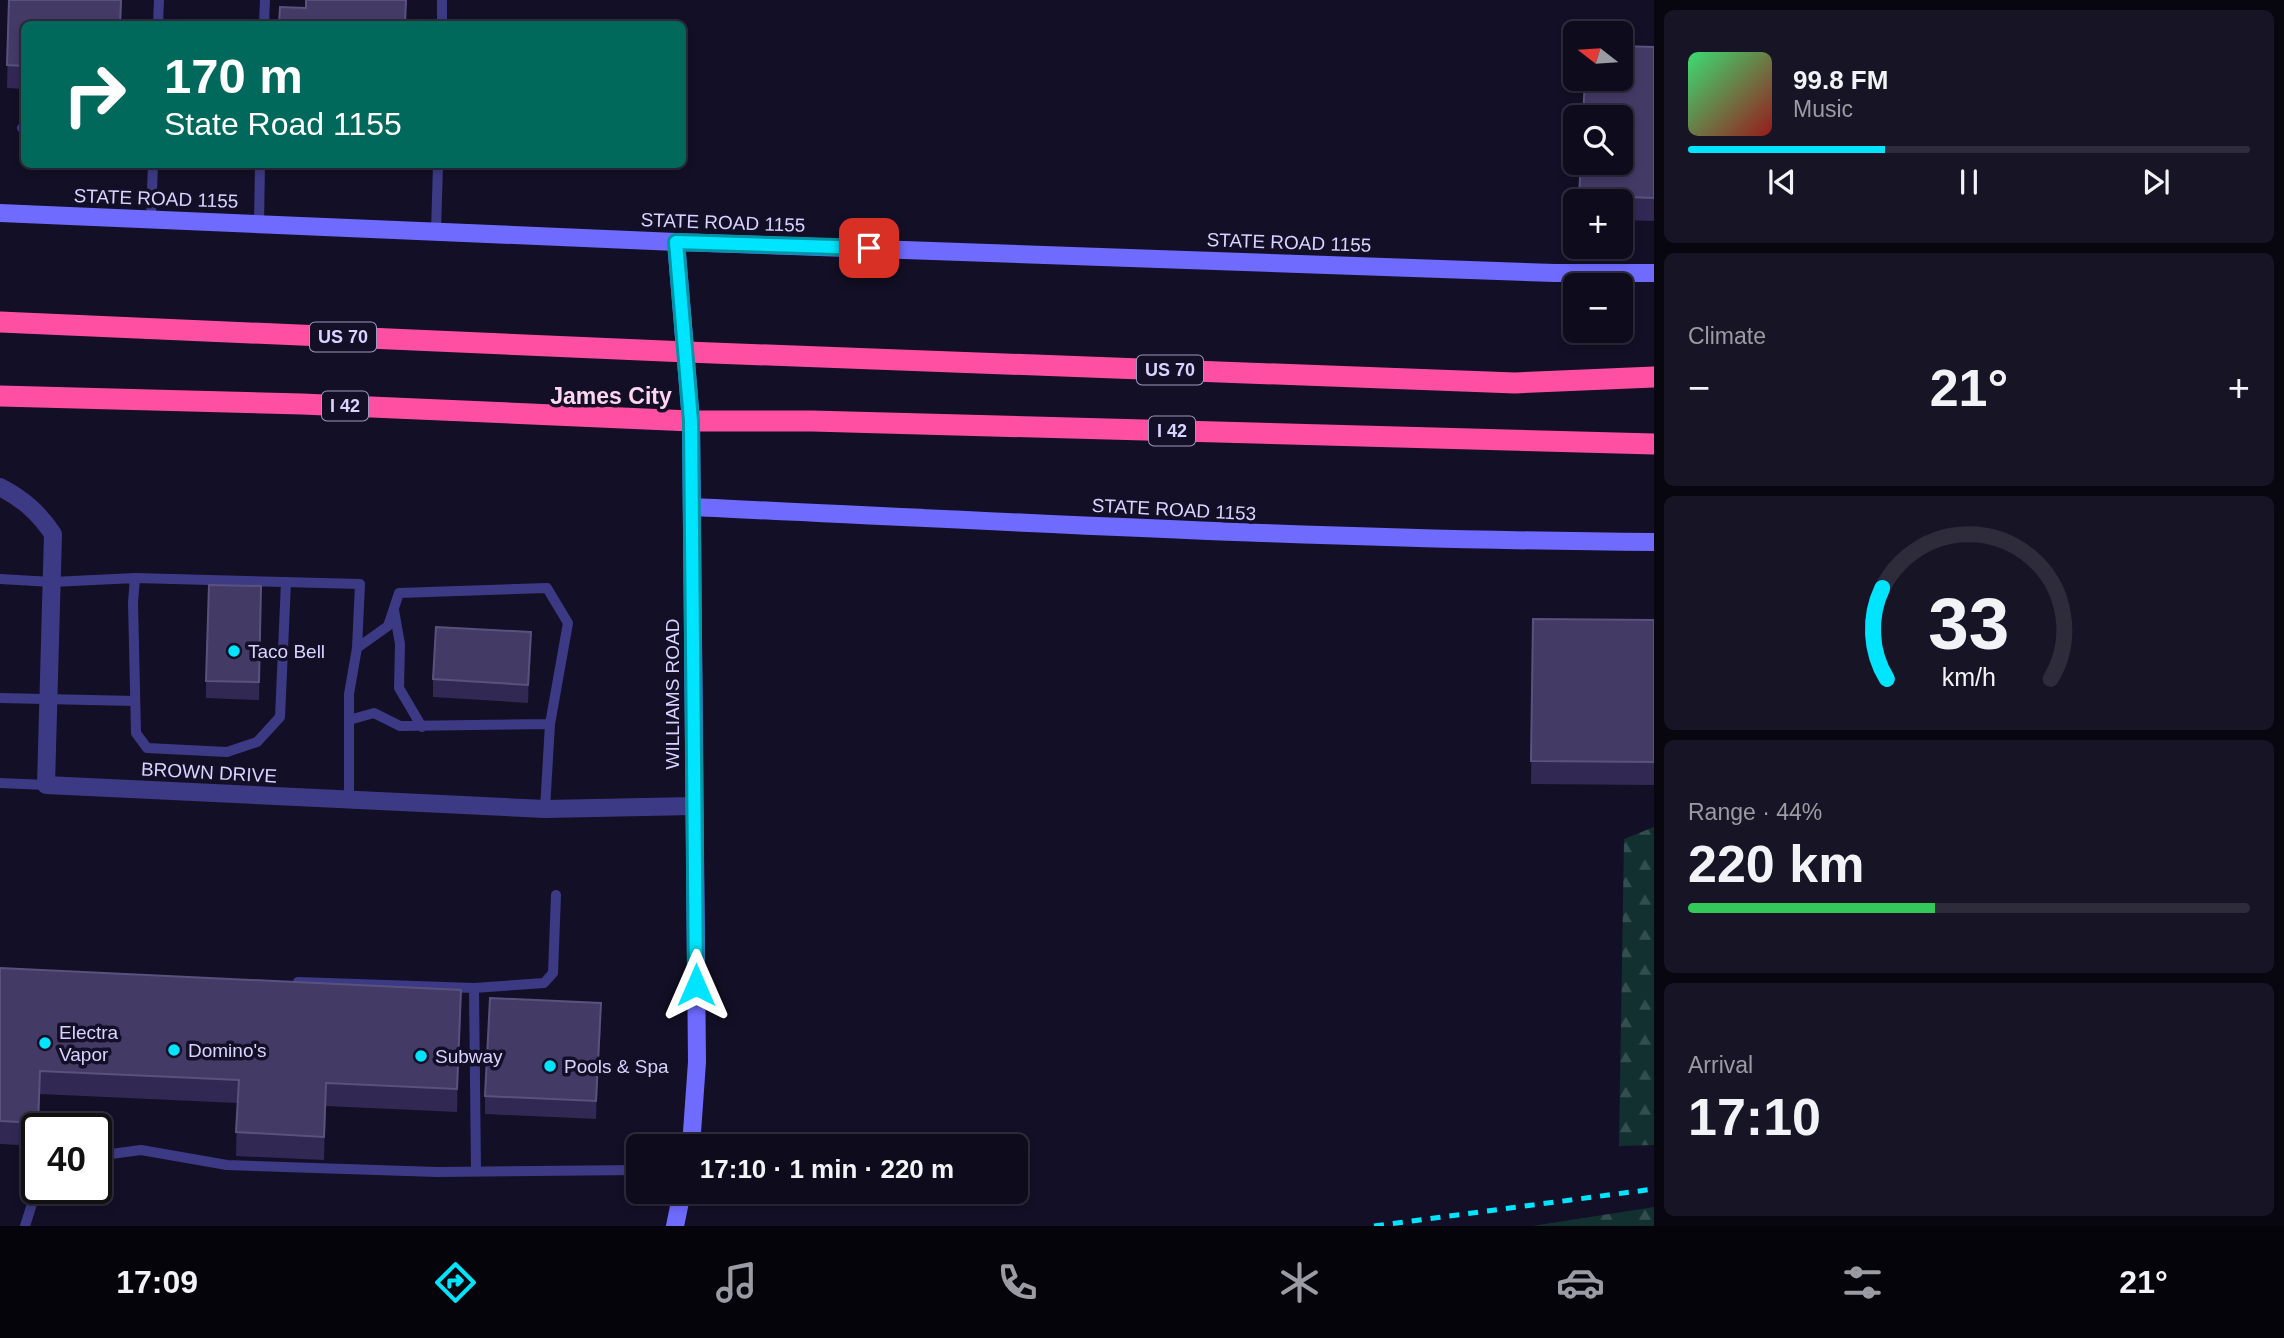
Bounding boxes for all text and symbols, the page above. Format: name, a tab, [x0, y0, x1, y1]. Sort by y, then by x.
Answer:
north arrow	[1563, 21, 1633, 91]
map controls	[1563, 21, 1633, 343]
icon: right	[49, 49, 140, 140]
text: 170 m	[164, 49, 303, 103]
text: 99.8 FM	[1793, 65, 1888, 95]
text: Music	[1793, 96, 1853, 122]
button: search	[1563, 105, 1633, 175]
text: State Road 1155	[164, 106, 402, 142]
icon: previous	[1763, 163, 1801, 201]
icon: pause	[1950, 163, 1988, 201]
icon: next	[2137, 163, 2175, 201]
street label: STATE ROAD 1155	[73, 185, 239, 212]
button: +	[1563, 189, 1633, 259]
street label: STATE ROAD 1155	[640, 209, 806, 236]
pin	[839, 218, 899, 278]
icon: arrive	[850, 229, 888, 267]
street label: STATE ROAD 1155	[1206, 229, 1372, 256]
button: −	[1563, 273, 1633, 343]
road number: US 70	[310, 323, 376, 352]
text: Climate	[1688, 323, 1766, 349]
road number: US 70	[1137, 356, 1203, 384]
text: 21°	[1930, 359, 2008, 417]
text: −	[1688, 367, 1710, 409]
text: +	[2228, 367, 2250, 409]
district label: James City	[550, 383, 672, 409]
road number: I 42	[322, 392, 368, 420]
road number: I 42	[1149, 416, 1195, 446]
street label: STATE ROAD 1153	[1091, 495, 1257, 524]
text: 33	[1929, 583, 2009, 664]
street label: WILLIAMS ROAD	[662, 619, 683, 769]
place label: Taco Bell	[248, 641, 325, 662]
marker: Taco Bell	[226, 643, 242, 659]
text: km/h	[1942, 663, 1996, 691]
street label: BROWN DRIVE	[140, 758, 278, 787]
text: Range · 44%	[1688, 799, 1822, 825]
text: 220 km	[1688, 835, 1864, 893]
position arrow	[659, 948, 733, 1022]
place label: Electra Vapor	[59, 1022, 119, 1065]
marker: Electra Vapor	[37, 1035, 53, 1051]
place label: Domino's	[188, 1040, 267, 1061]
marker: Domino's	[166, 1042, 182, 1058]
place label: Subway	[435, 1046, 503, 1067]
marker: Subway	[413, 1048, 429, 1064]
text: Arrival	[1688, 1052, 1753, 1078]
place label: Pools & Spa	[564, 1056, 669, 1077]
marker: Pools & Spa	[542, 1058, 558, 1074]
text: 17:10	[1688, 1088, 1821, 1146]
speed limit sign: 40	[21, 1113, 112, 1204]
text: 17:10 · 1 min · 220 m	[700, 1154, 954, 1184]
icon: directions	[431, 1258, 480, 1307]
icon: music	[712, 1258, 761, 1307]
icon: phone	[993, 1258, 1042, 1307]
icon: climate	[1275, 1258, 1324, 1307]
icon: car	[1556, 1258, 1605, 1307]
icon: filters	[1838, 1258, 1887, 1307]
text: 17:09	[116, 1264, 198, 1300]
text: 21°	[2119, 1264, 2168, 1300]

